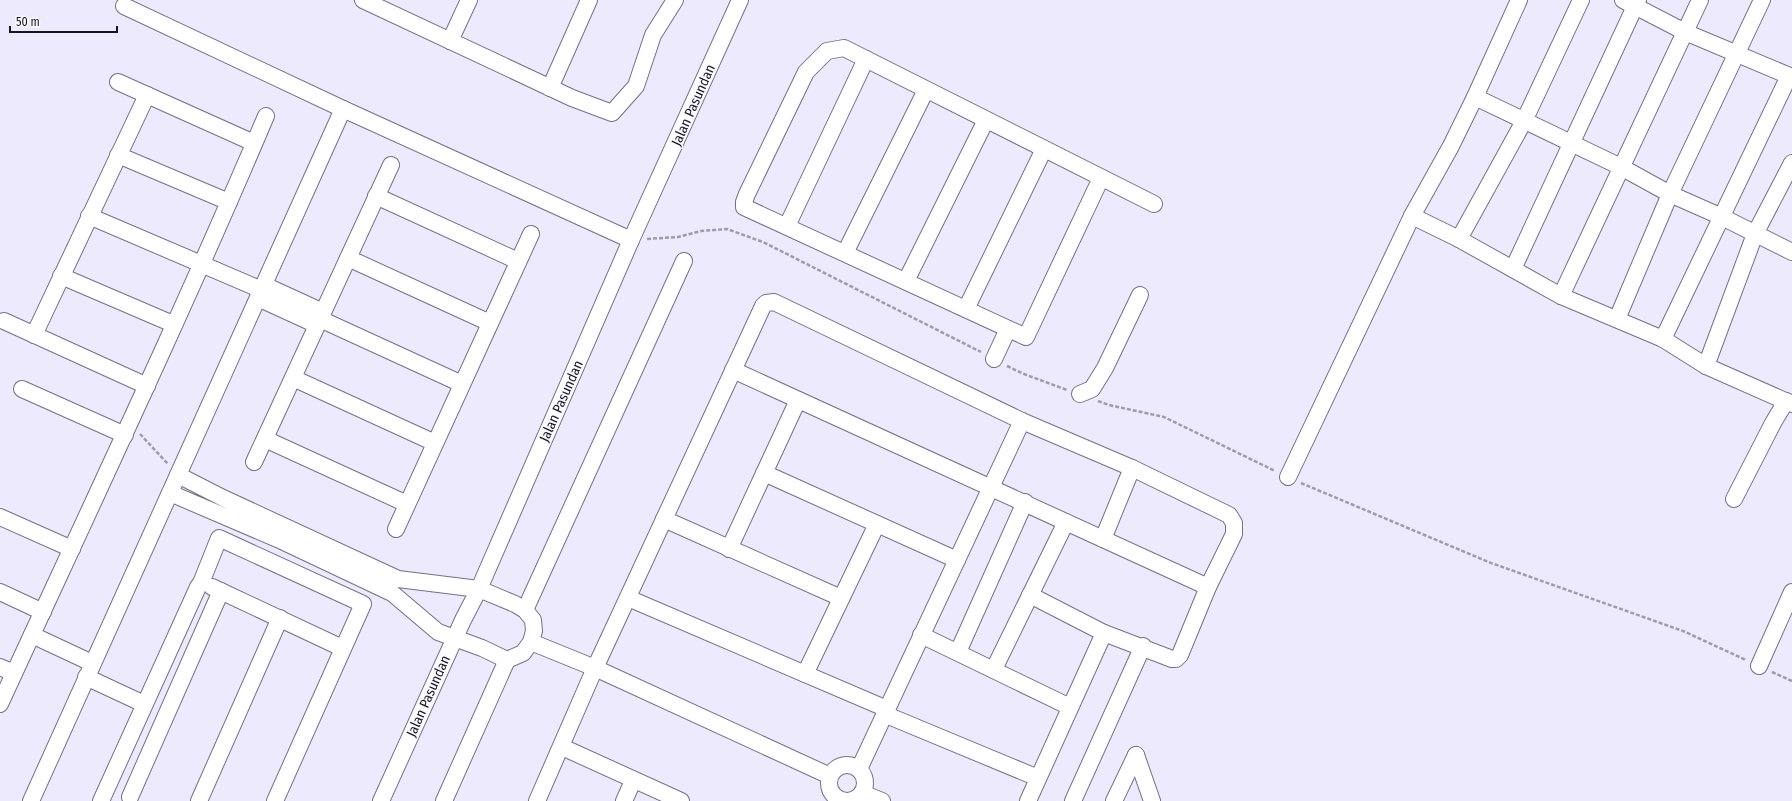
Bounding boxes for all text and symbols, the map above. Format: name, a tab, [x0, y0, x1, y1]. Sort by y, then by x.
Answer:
scale bar	[10, 8, 117, 34]
text: 50 m	[16, 15, 40, 29]
street label: Jalan Pasundan	[668, 62, 719, 149]
street label: Jalan Pasundan	[536, 358, 587, 445]
street label: Jalan Pasundan	[403, 653, 454, 740]

